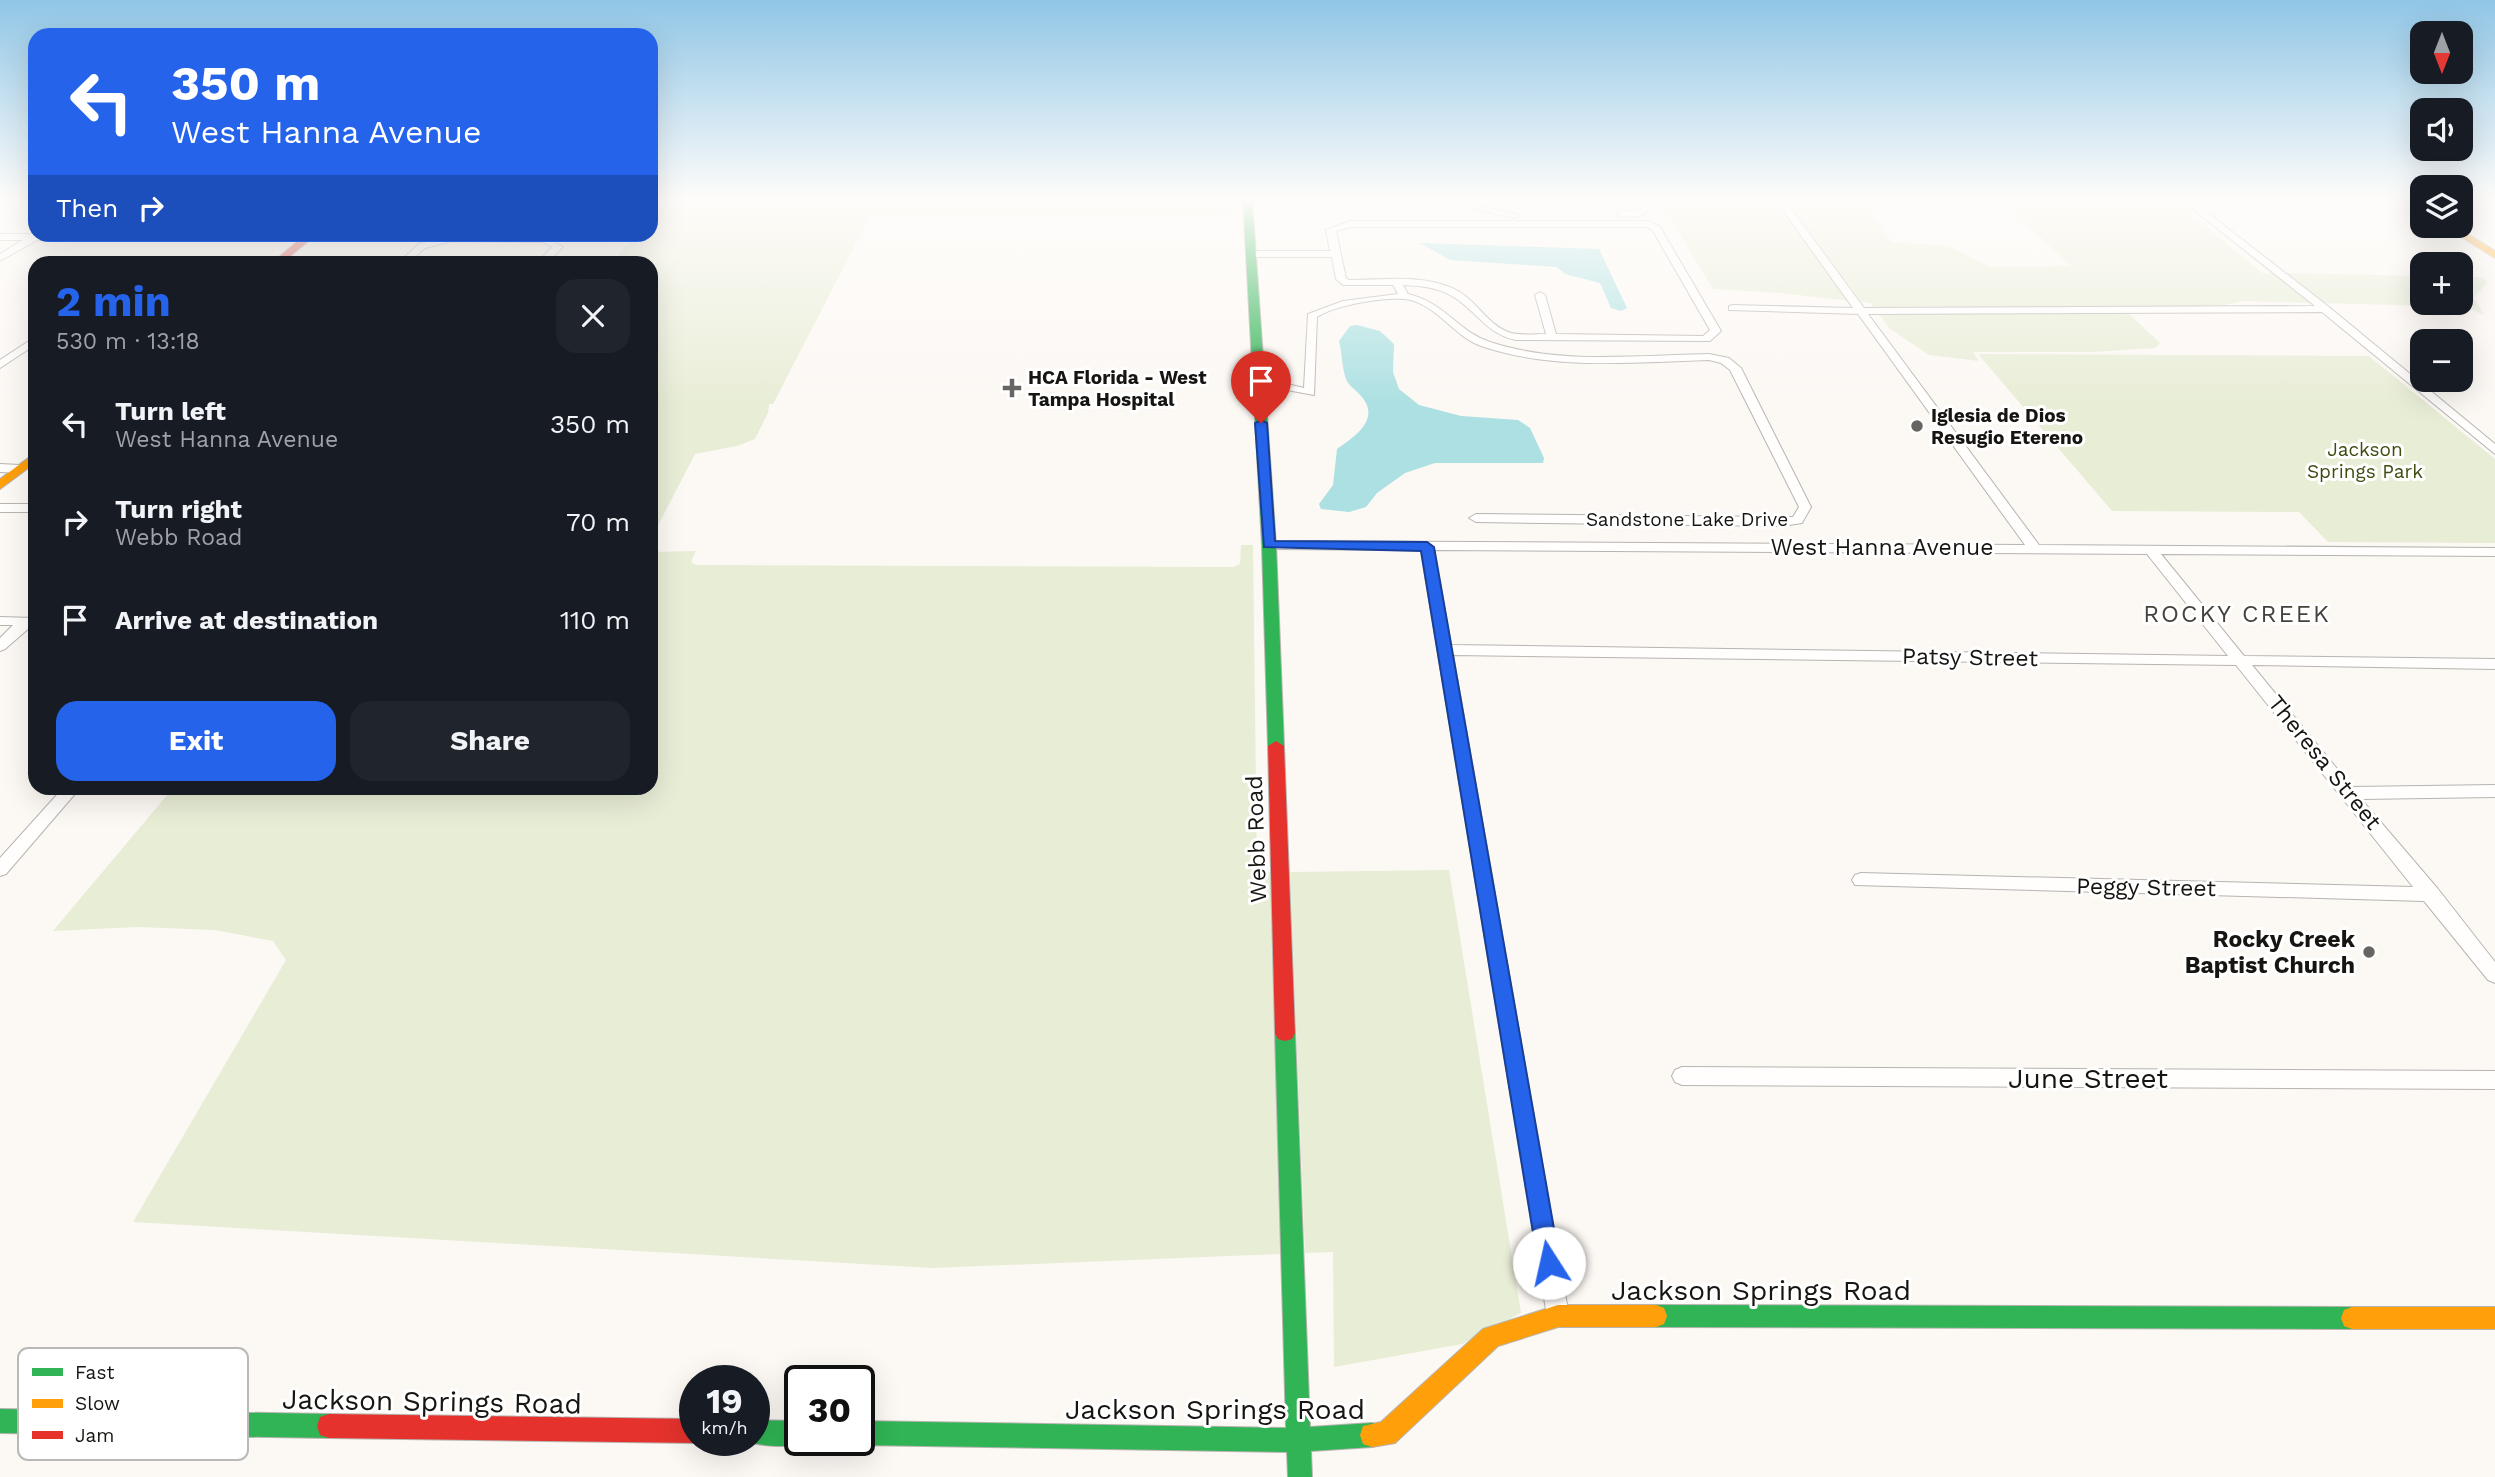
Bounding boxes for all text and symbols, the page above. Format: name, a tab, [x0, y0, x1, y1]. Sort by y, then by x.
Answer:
north arrow	[2410, 21, 2473, 84]
map controls	[2410, 21, 2473, 392]
text: 350 m	[171, 54, 320, 112]
icon: left	[56, 56, 147, 147]
button: sound	[2410, 98, 2473, 161]
text: West Hanna Avenue	[171, 113, 482, 151]
button: layers	[2410, 175, 2473, 238]
icon: right	[132, 189, 170, 227]
text: Then	[56, 193, 118, 223]
button: +	[2410, 252, 2473, 315]
text: 2 min	[56, 277, 171, 326]
button: close	[556, 279, 630, 353]
text: 530 m · 13:18	[56, 328, 200, 355]
button: −	[2410, 329, 2473, 392]
pin	[1231, 351, 1291, 423]
icon: arrive	[1242, 362, 1280, 400]
place label: HCA Florida - West Tampa Hospital	[1028, 366, 1207, 411]
marker: HCA Florida - West Tampa Hospital	[1002, 378, 1022, 398]
text: Turn left	[115, 396, 226, 426]
place label: Iglesia de Dios Resugio Etereno	[1931, 404, 2083, 449]
icon: left	[56, 405, 94, 443]
text: 350 m	[550, 409, 630, 439]
marker: Iglesia de Dios Resugio Etereno	[1909, 418, 1925, 434]
text: West Hanna Avenue	[115, 426, 338, 453]
park label: Jackson Springs Park	[2307, 438, 2423, 483]
text: Turn right	[115, 494, 242, 524]
icon: right	[56, 503, 94, 541]
text: 70 m	[566, 507, 630, 537]
street label: Sandstone Lake Drive	[1586, 508, 1788, 531]
text: Webb Road	[115, 524, 242, 551]
street label: West Hanna Avenue	[1770, 534, 1994, 561]
district label: ROCKY CREEK	[2143, 600, 2331, 628]
icon: arrive	[56, 601, 94, 639]
text: Arrive at destination	[115, 605, 378, 635]
text: 110 m	[560, 605, 630, 635]
street label: Patsy Street	[1902, 643, 2039, 672]
street label: Theresa Street	[2262, 690, 2387, 835]
button: Exit	[56, 701, 336, 781]
button: Share	[350, 701, 630, 781]
street label: Webb Road	[1241, 775, 1272, 903]
street label: Peggy Street	[2076, 873, 2217, 902]
place label: Rocky Creek Baptist Church	[2185, 926, 2356, 979]
marker: Rocky Creek Baptist Church	[2361, 944, 2377, 960]
street label: June Street	[2008, 1062, 2168, 1095]
position arrow	[1512, 1226, 1586, 1300]
street label: Jackson Springs Road	[1611, 1274, 1911, 1307]
legend	[18, 1348, 248, 1460]
text: Fast	[75, 1361, 114, 1384]
speed limit sign: 30	[784, 1365, 875, 1456]
text: 19	[706, 1380, 743, 1422]
street label: Jackson Springs Road	[282, 1382, 582, 1421]
text: Slow	[75, 1392, 120, 1415]
street label: Jackson Springs Road	[1065, 1393, 1365, 1426]
text: km/h	[701, 1417, 748, 1438]
text: Jam	[75, 1424, 114, 1447]

